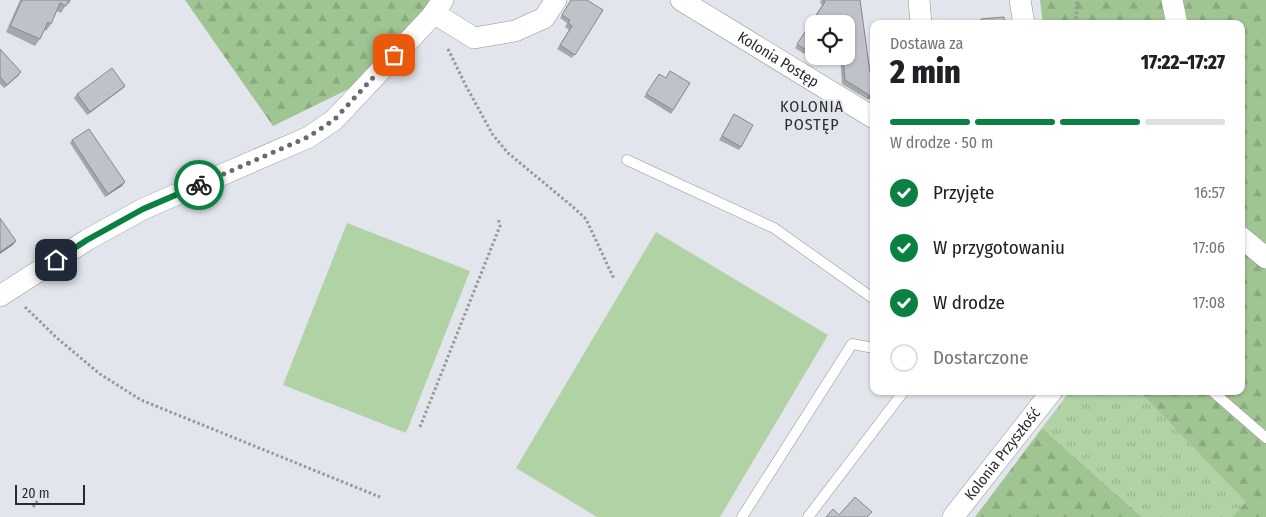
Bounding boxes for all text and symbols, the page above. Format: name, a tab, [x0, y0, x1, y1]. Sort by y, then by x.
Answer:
map controls	[805, 15, 855, 65]
button: locate	[805, 15, 855, 65]
street label: Kolonia Postęp	[734, 28, 822, 91]
pin	[373, 34, 415, 76]
text: Dostawa za	[890, 34, 963, 53]
icon: bag	[380, 41, 408, 69]
text: 17:22–17:27	[1141, 51, 1225, 74]
text: 2 min	[890, 53, 961, 91]
district label: KOLONIA POSTĘP	[780, 97, 844, 134]
text: W drodze · 50 m	[890, 133, 993, 152]
courier	[174, 160, 224, 210]
icon: bike	[185, 171, 213, 199]
icon: check	[890, 179, 918, 207]
text: Przyjęte	[933, 181, 994, 204]
text: 16:57	[1194, 183, 1225, 202]
icon: check	[890, 234, 918, 262]
text: W przygotowaniu	[933, 236, 1065, 259]
text: 17:06	[1193, 238, 1225, 257]
pin	[35, 239, 77, 281]
icon: home	[42, 246, 70, 274]
icon: check	[890, 289, 918, 317]
text: W drodze	[933, 291, 1005, 314]
text: 17:08	[1193, 293, 1225, 312]
text: Dostarczone	[933, 346, 1029, 369]
street label: Kolonia Przyszłość	[961, 404, 1045, 504]
scale bar	[15, 482, 85, 505]
text: 20 m	[22, 485, 50, 502]

